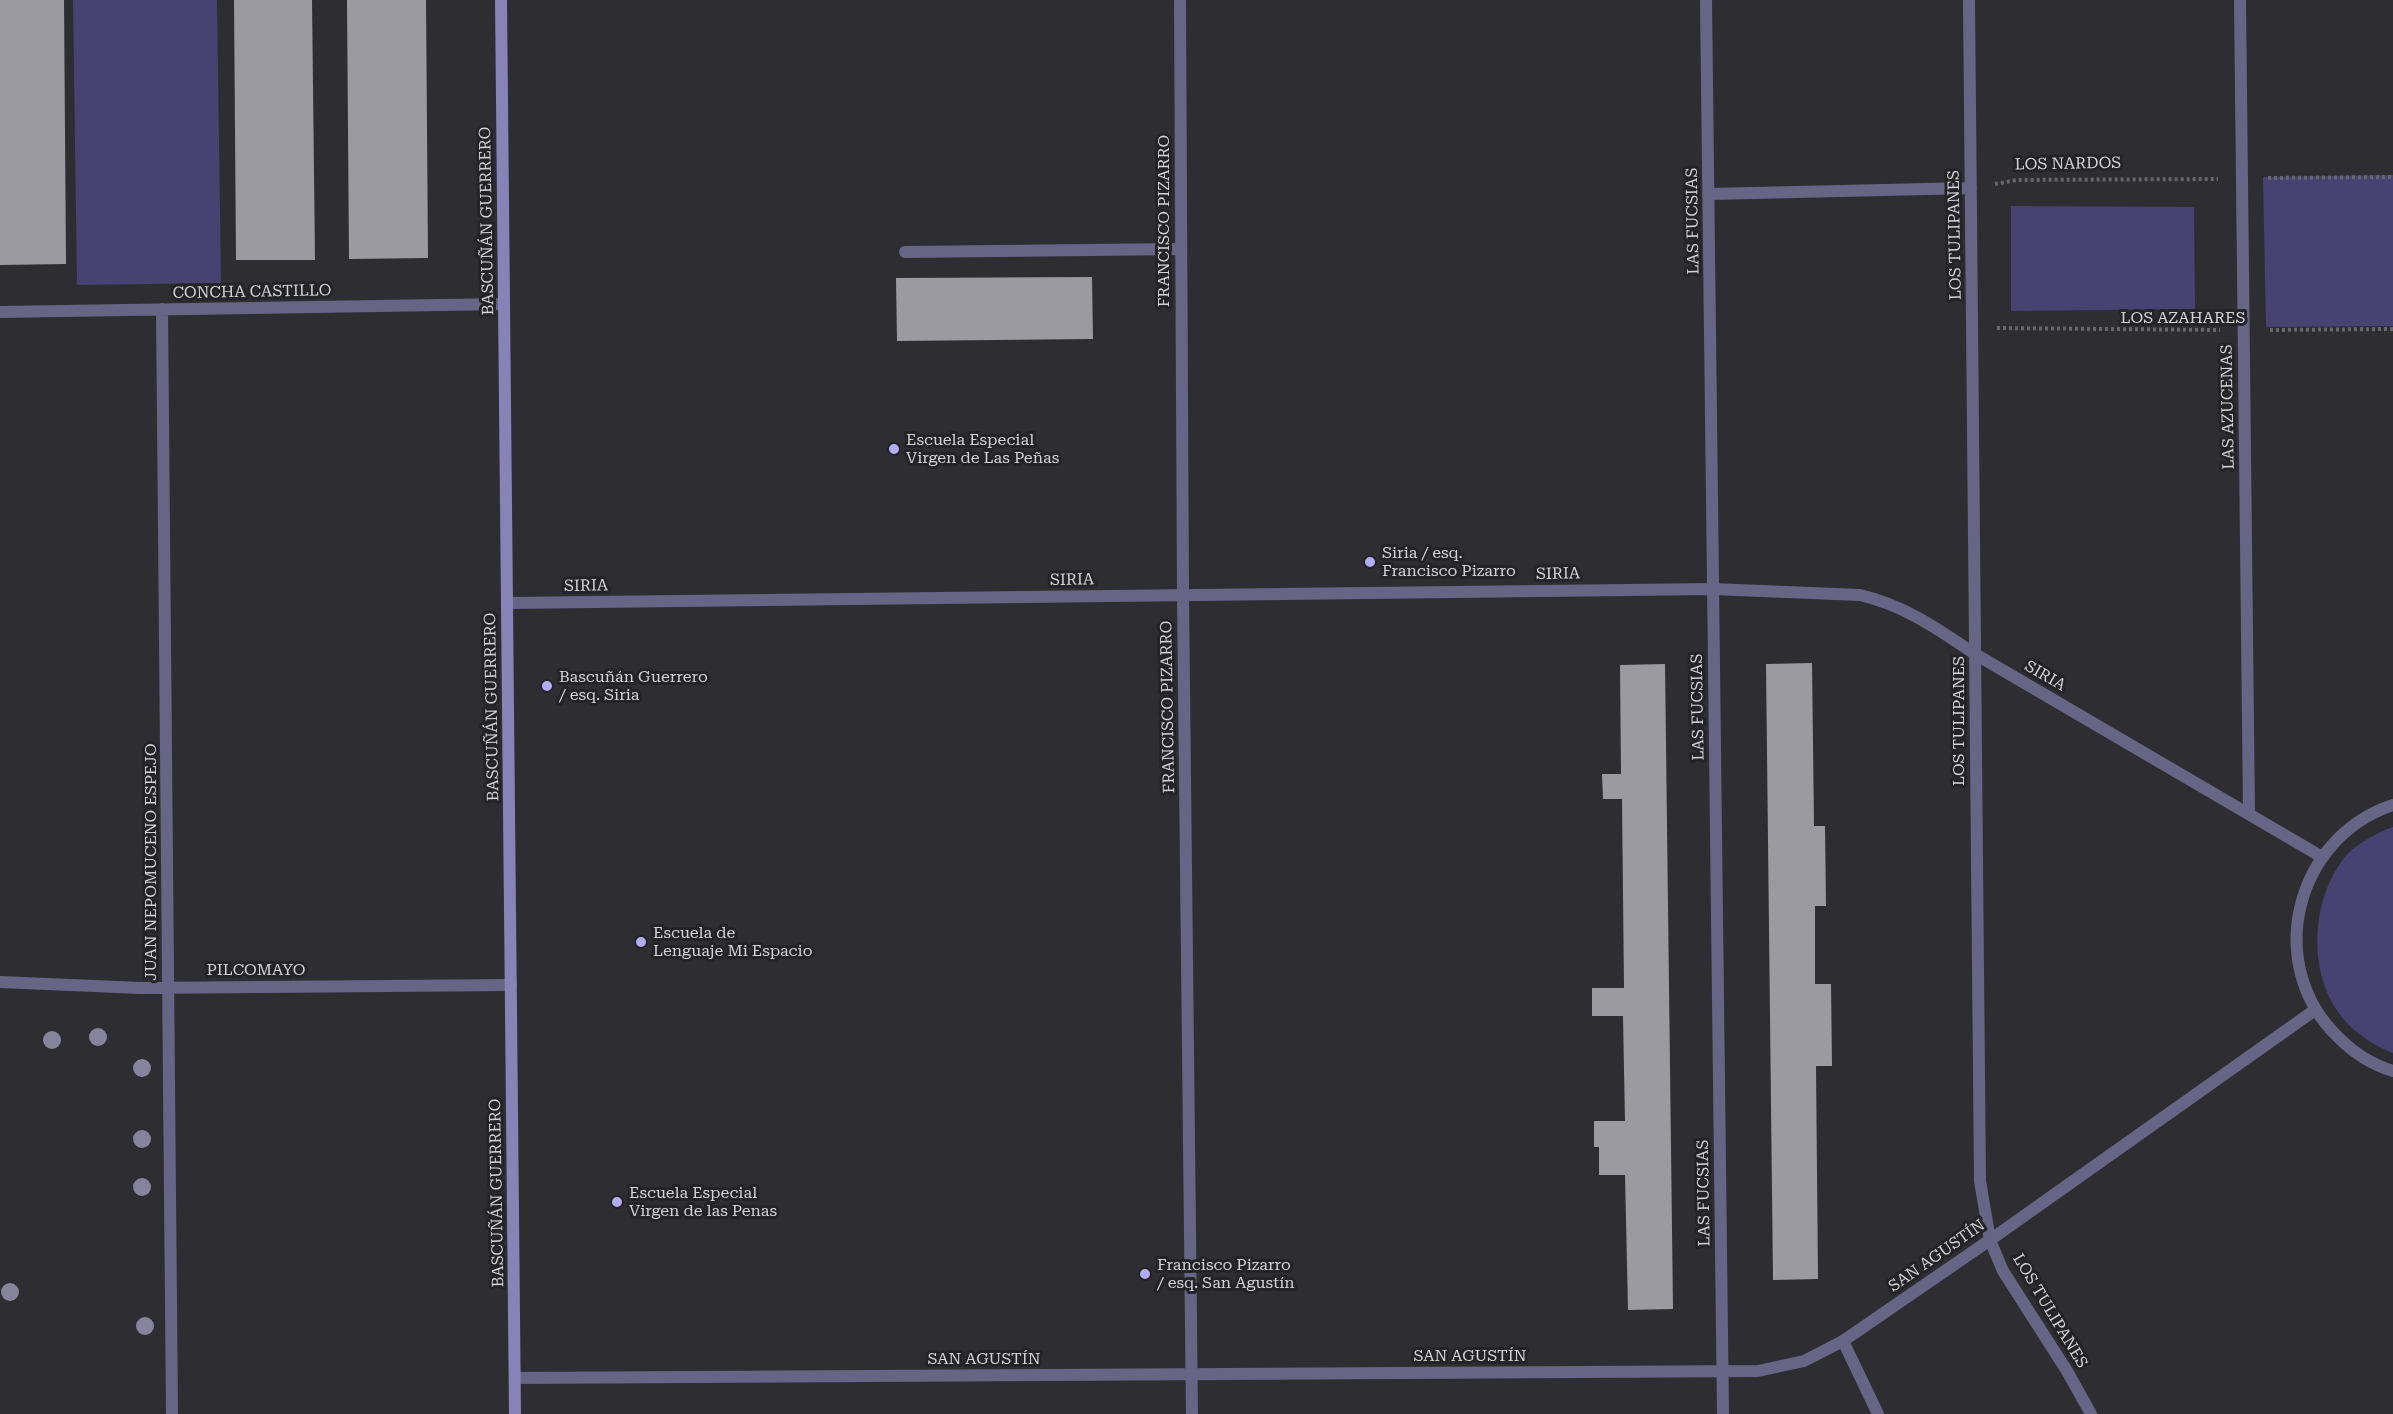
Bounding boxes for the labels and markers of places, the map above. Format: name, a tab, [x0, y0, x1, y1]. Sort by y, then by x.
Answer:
place label: Escuela Especial Virgen de Las Peñas	[906, 430, 1059, 468]
marker: Escuela Especial Virgen de Las Peñas	[887, 442, 901, 456]
place label: Siria / esq. Francisco Pizarro	[1382, 543, 1516, 581]
marker: Siria / esq. Francisco Pizarro	[1363, 555, 1377, 569]
place label: Bascuñán Guerrero / esq. Siria	[559, 667, 708, 705]
marker: Bascuñán Guerrero / esq. Siria	[540, 679, 554, 693]
place label: Escuela de Lenguaje Mi Espacio	[653, 923, 812, 961]
marker: Escuela de Lenguaje Mi Espacio	[634, 935, 648, 949]
place label: Escuela Especial Virgen de las Penas	[629, 1183, 777, 1221]
marker: Escuela Especial Virgen de las Penas	[610, 1195, 624, 1209]
place label: Francisco Pizarro / esq. San Agustín	[1157, 1255, 1295, 1293]
marker: Francisco Pizarro / esq. San Agustín	[1138, 1267, 1152, 1281]

